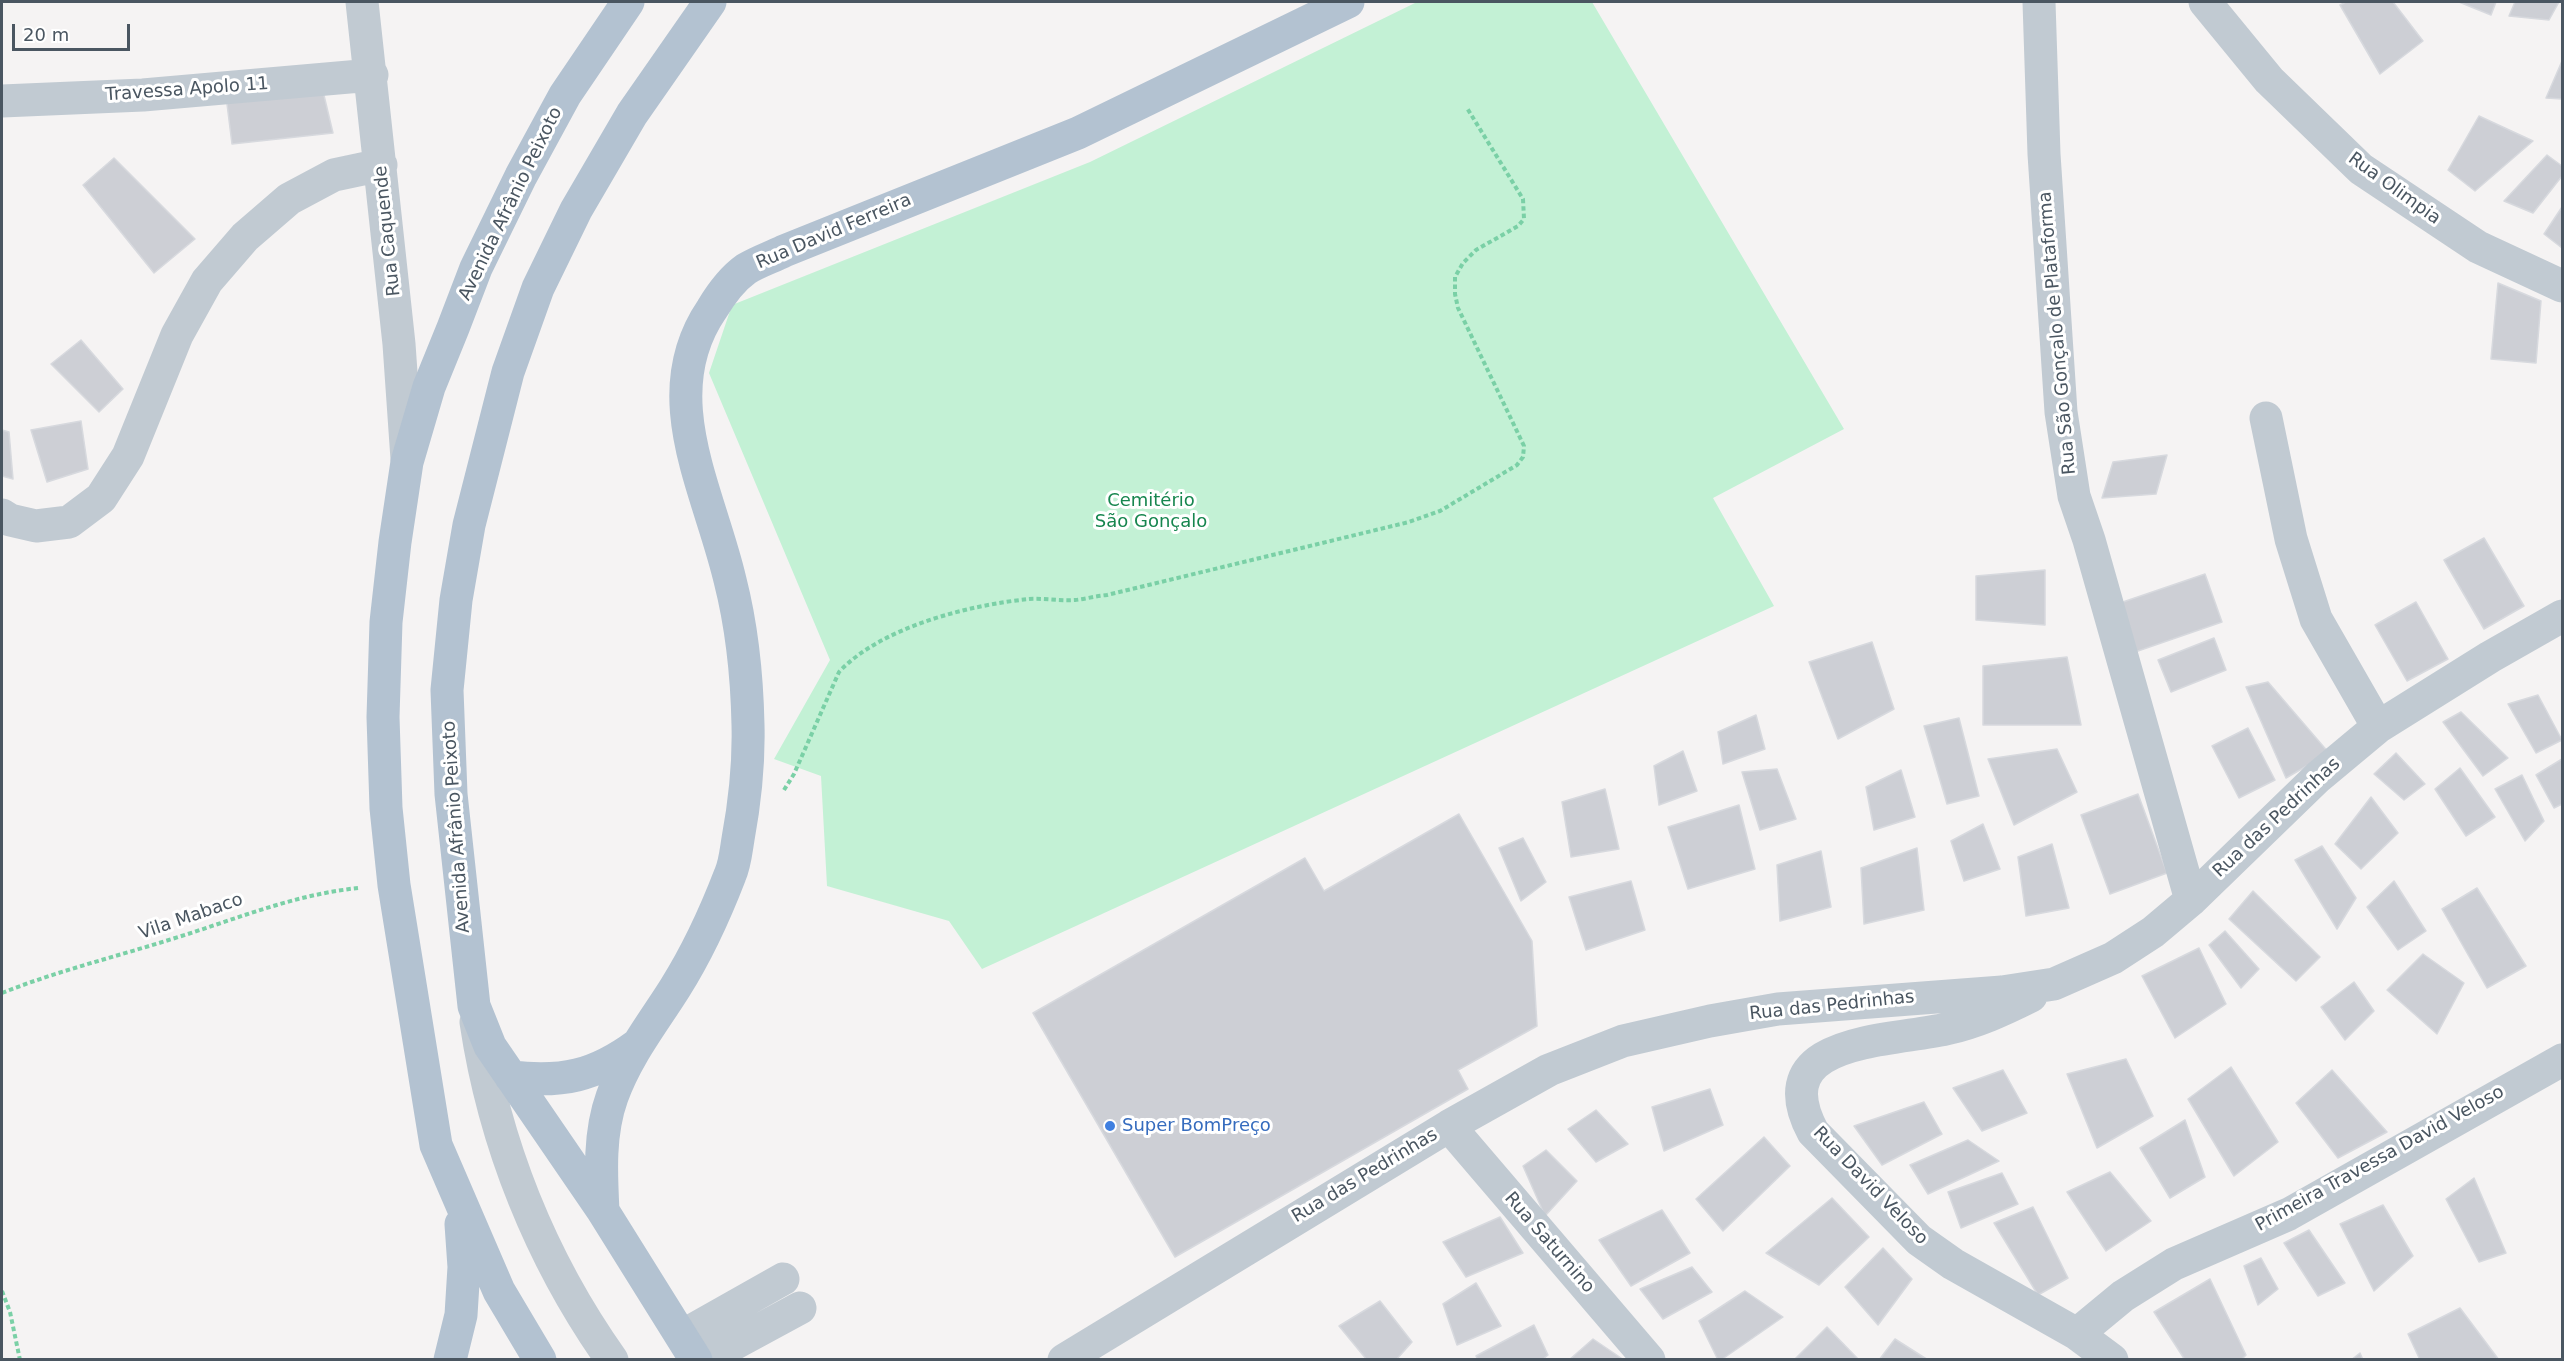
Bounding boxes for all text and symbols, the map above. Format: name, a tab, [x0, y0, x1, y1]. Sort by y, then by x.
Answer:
scale bar	[15, 12, 134, 50]
text: 20 m	[23, 24, 69, 45]
street label: Travessa Apolo 11	[105, 74, 269, 106]
street label: Avenida Afrânio Peixoto	[455, 104, 567, 304]
street label: Rua Olimpia	[2344, 148, 2444, 230]
street label: Rua Caquende	[370, 165, 406, 297]
street label: Rua David Ferreira	[753, 190, 915, 274]
street label: Rua São Gonçalo de Plataforma	[2035, 190, 2081, 476]
park label: Cemitério São Gonçalo	[1095, 490, 1207, 532]
street label: Avenida Afrânio Peixoto	[439, 720, 475, 934]
street label: Rua das Pedrinhas	[2209, 754, 2345, 882]
street label: Vila Mabaco	[136, 889, 246, 945]
street label: Rua das Pedrinhas	[1748, 987, 1916, 1025]
street label: Primeira Travessa David Veloso	[2252, 1081, 2508, 1237]
place label: Super BomPreço	[1122, 1115, 1271, 1137]
marker: Super BomPreço	[1103, 1119, 1117, 1133]
street label: Rua David Veloso	[1808, 1122, 1932, 1250]
street label: Rua das Pedrinhas	[1288, 1124, 1442, 1228]
street label: Rua Saturnino	[1499, 1188, 1599, 1298]

